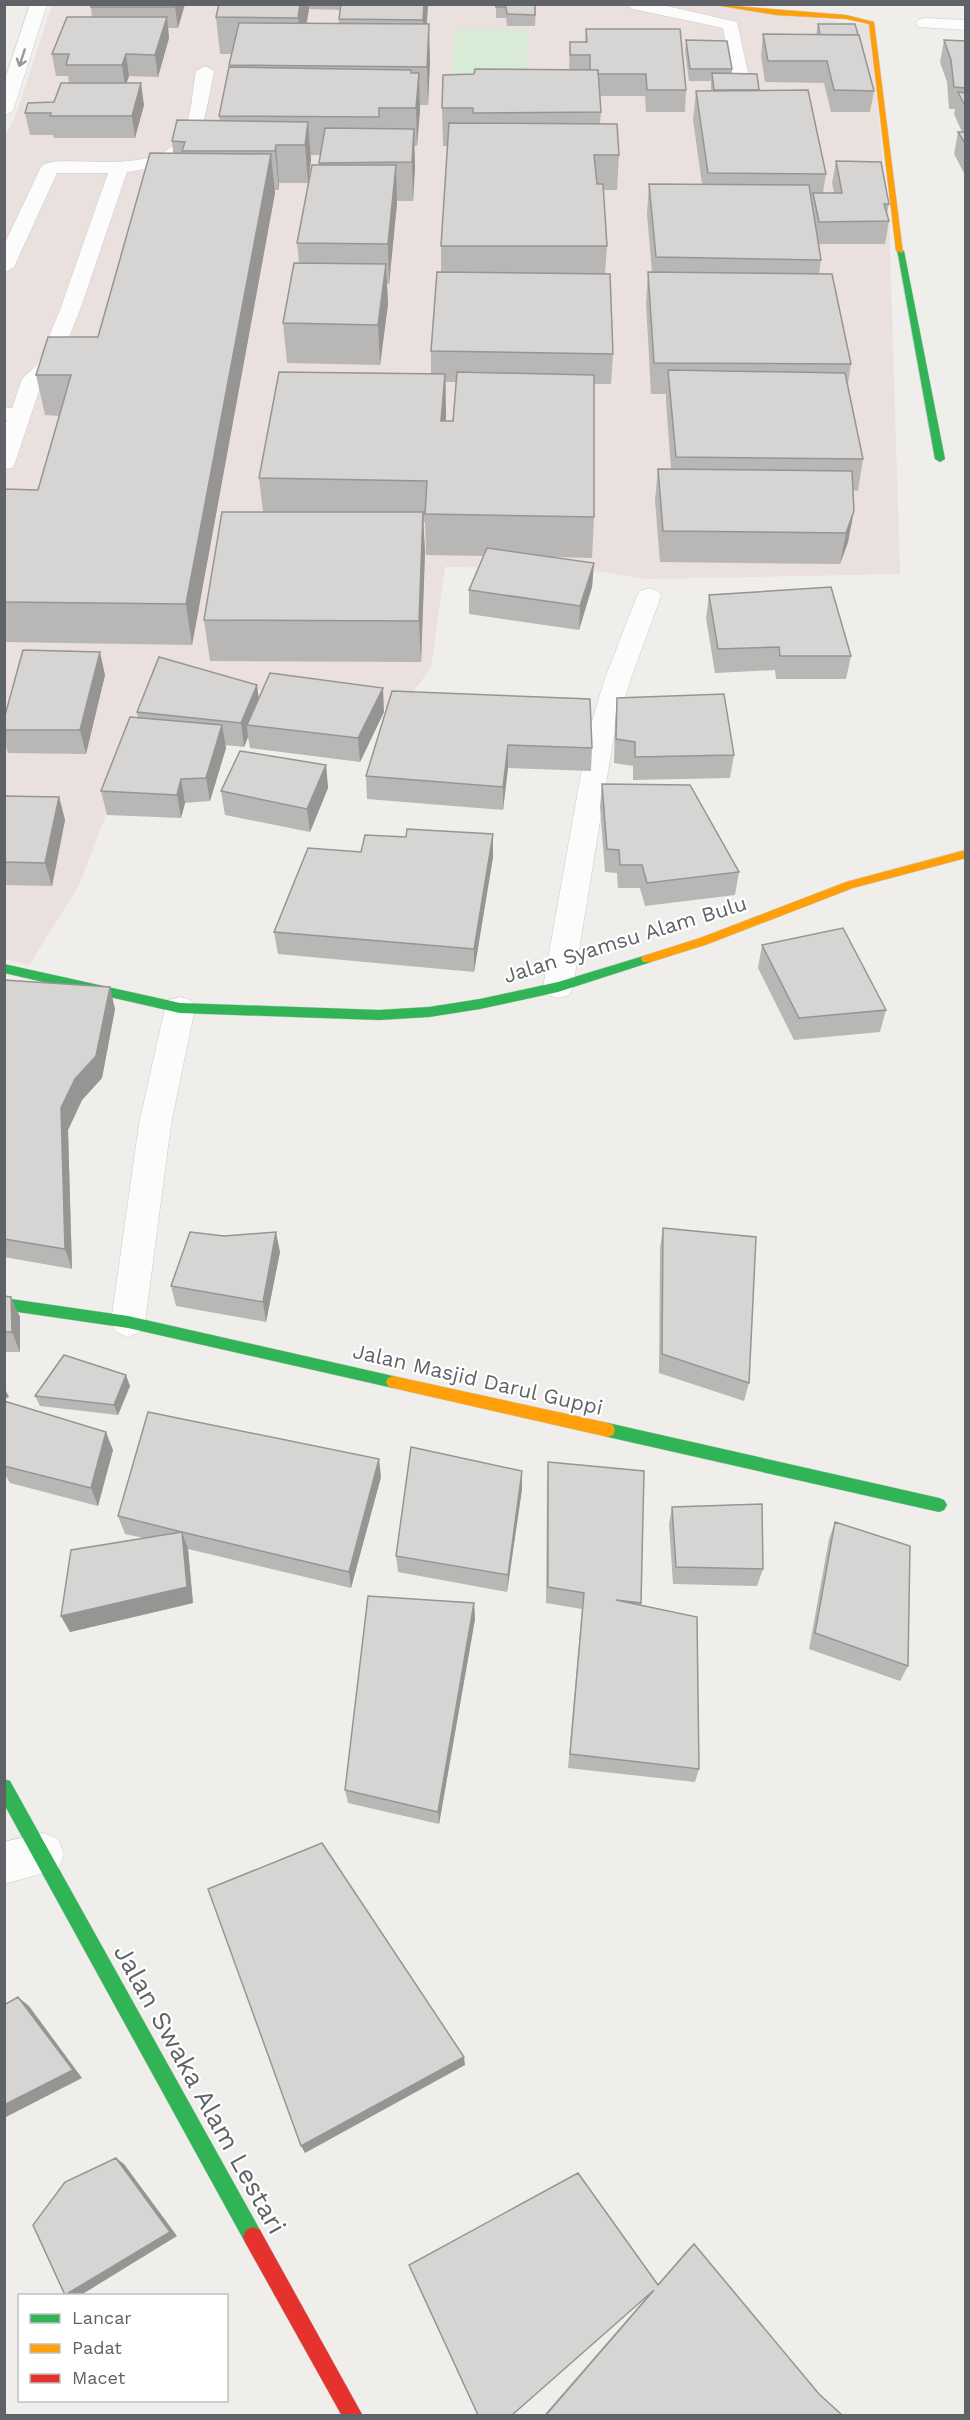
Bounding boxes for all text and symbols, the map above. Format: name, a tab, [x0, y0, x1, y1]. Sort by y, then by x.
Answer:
one-way arrow	[16, 48, 27, 67]
street label: Jalan Syamsu Alam Bulu	[500, 890, 750, 988]
street label: Jalan Masjid Darul Guppi	[351, 1338, 605, 1420]
street label: Jalan Swaka Alam Lestari	[108, 1939, 292, 2239]
legend	[18, 2294, 228, 2402]
text: Lancar	[72, 2307, 132, 2328]
text: Padat	[72, 2337, 122, 2358]
text: Macet	[72, 2367, 126, 2388]

